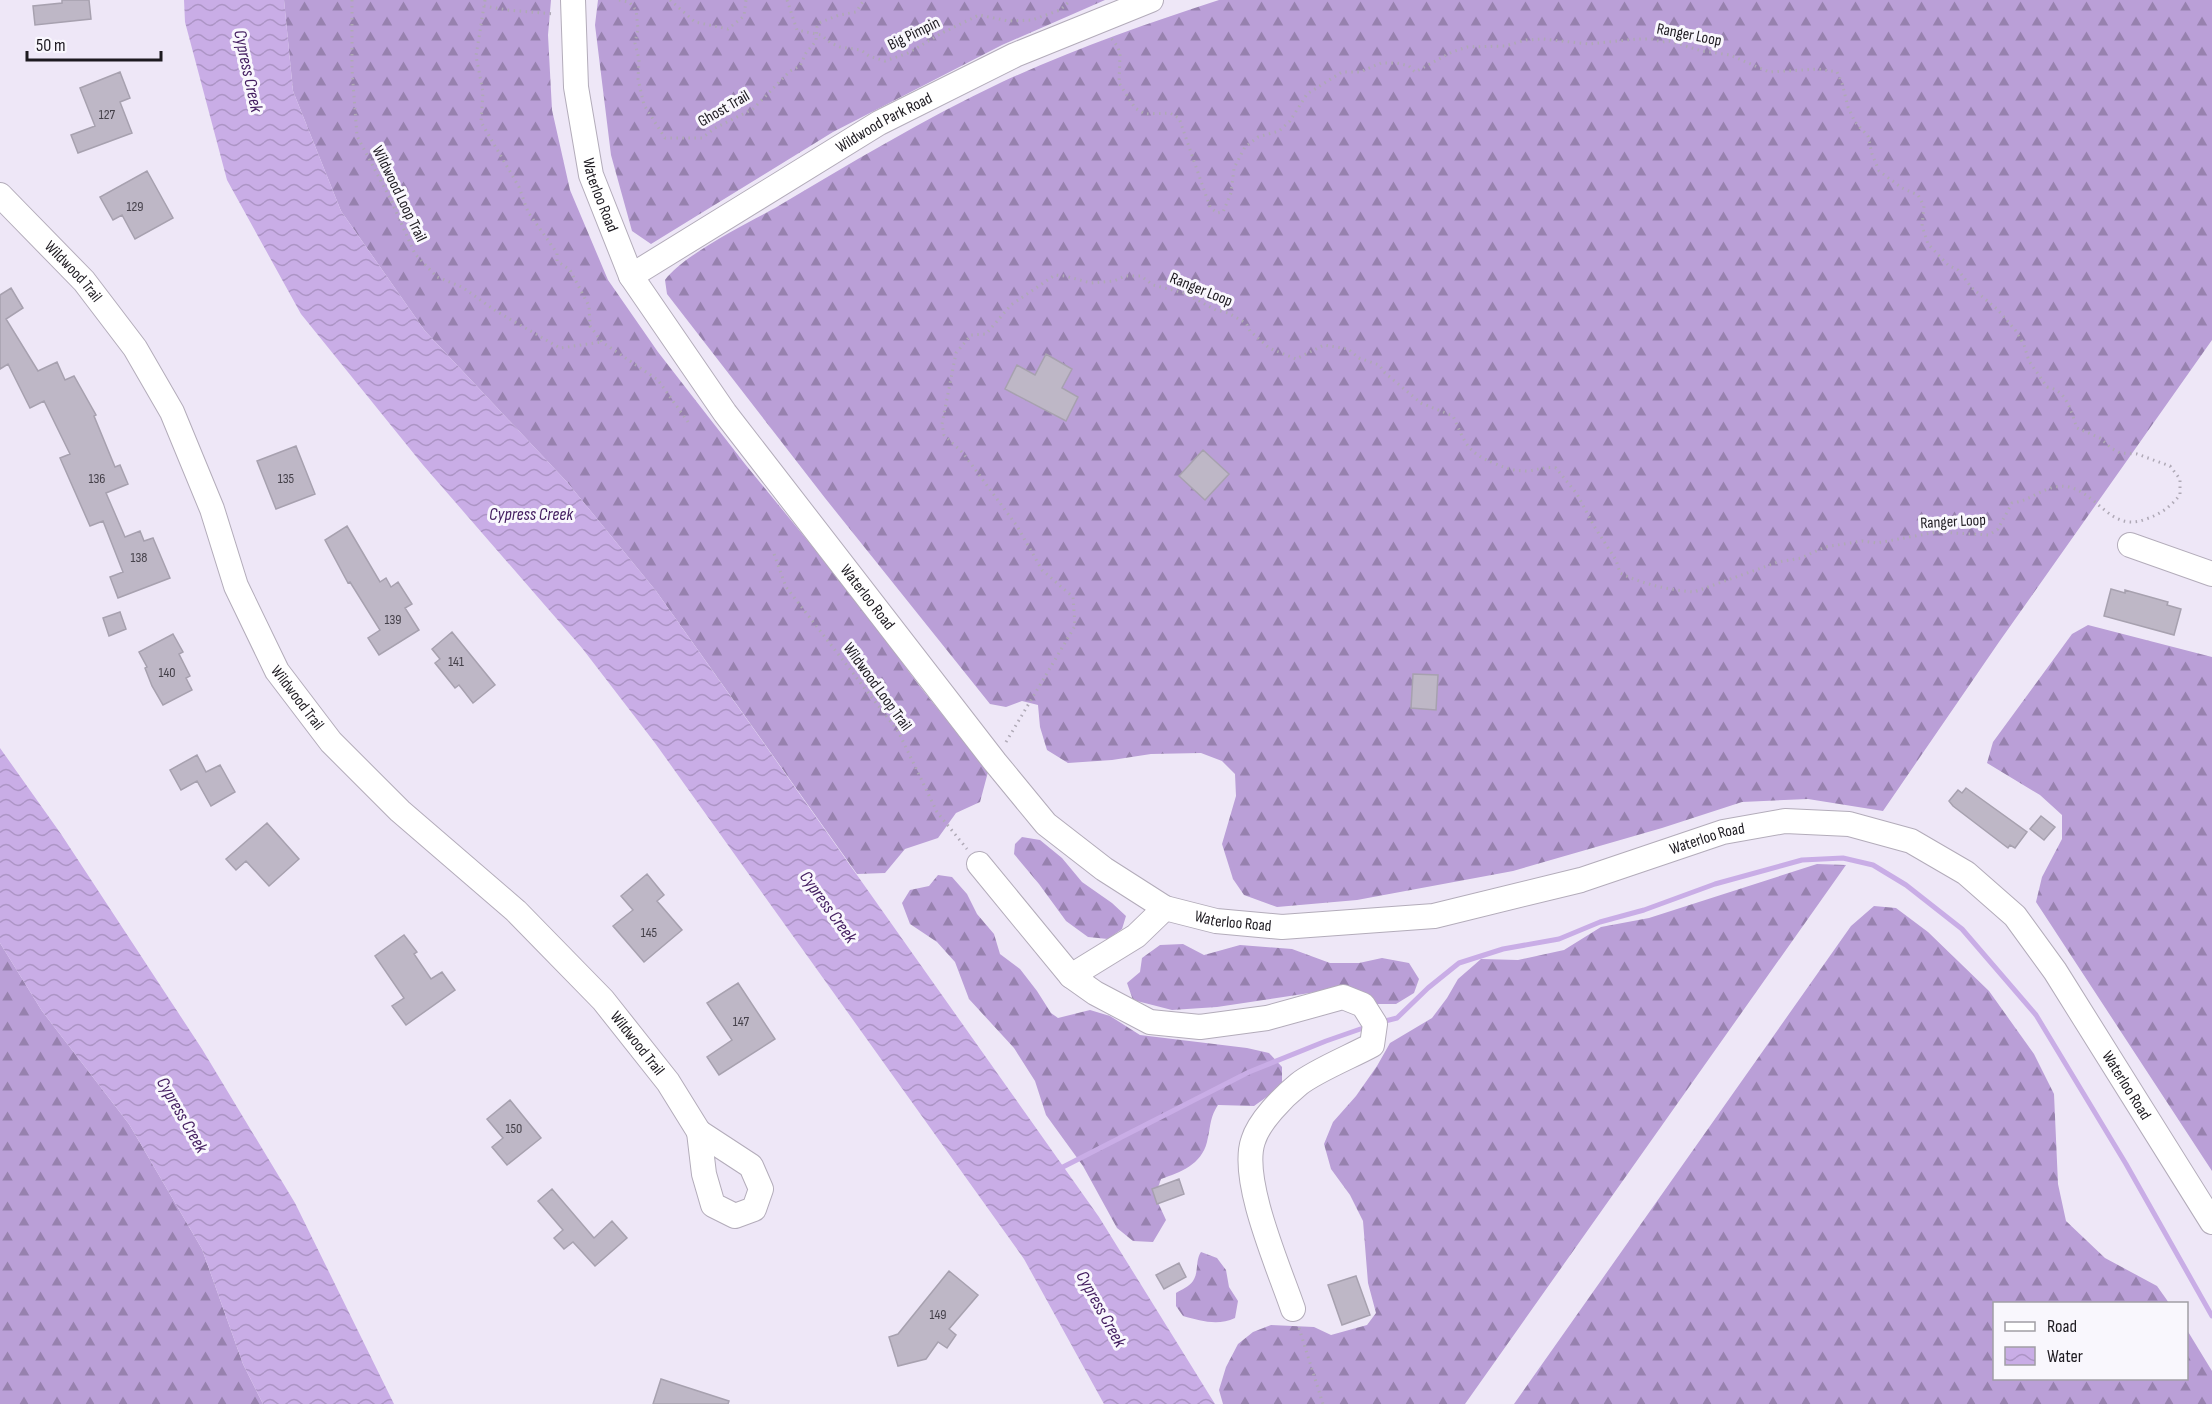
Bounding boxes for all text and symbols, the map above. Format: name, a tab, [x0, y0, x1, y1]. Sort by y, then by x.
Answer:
street label: Big Pimpin	[885, 13, 943, 55]
street label: Ranger Loop	[1655, 19, 1723, 51]
scale bar	[27, 24, 160, 62]
water label: Cypress Creek	[229, 28, 267, 115]
text: 50 m	[36, 35, 66, 56]
street label: Ghost Trail	[695, 87, 753, 131]
street label: Wildwood Park Road	[832, 88, 935, 157]
house number: 127	[99, 106, 116, 123]
street label: Wildwood Loop Trail	[368, 143, 430, 245]
street label: Waterloo Road	[579, 157, 622, 235]
house number: 129	[126, 198, 144, 215]
street label: Wildwood Trail	[41, 237, 106, 306]
street label: Ranger Loop	[1167, 269, 1235, 311]
house number: 136	[89, 470, 105, 487]
house number: 135	[278, 470, 295, 487]
water label: Cypress Creek	[489, 504, 574, 525]
street label: Ranger Loop	[1920, 511, 1986, 533]
house number: 138	[131, 549, 147, 566]
street label: Waterloo Road	[836, 561, 899, 634]
house number: 139	[385, 611, 401, 628]
street label: Wildwood Loop Trail	[839, 639, 915, 735]
house number: 141	[448, 653, 464, 670]
street label: Wildwood Trail	[267, 662, 328, 734]
house number: 140	[159, 664, 176, 681]
street label: Waterloo Road	[1667, 819, 1746, 859]
water label: Cypress Creek	[795, 867, 862, 948]
street label: Waterloo Road	[1193, 906, 1272, 935]
house number: 145	[641, 924, 658, 941]
street label: Wildwood Trail	[606, 1008, 669, 1079]
house number: 147	[733, 1013, 750, 1030]
street label: Waterloo Road	[2098, 1047, 2155, 1123]
water label: Cypress Creek	[152, 1073, 213, 1158]
house number: 150	[506, 1120, 522, 1137]
water label: Cypress Creek	[1071, 1267, 1131, 1352]
legend	[1993, 1302, 2188, 1380]
house number: 149	[930, 1306, 946, 1323]
text: Road	[2047, 1316, 2077, 1337]
text: Water	[2047, 1346, 2083, 1367]

